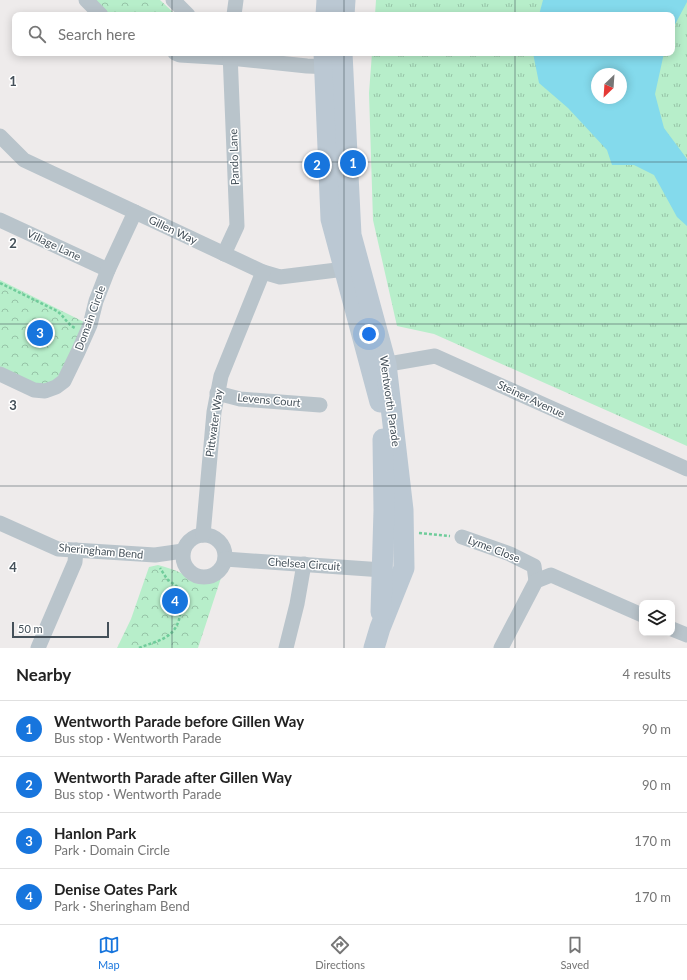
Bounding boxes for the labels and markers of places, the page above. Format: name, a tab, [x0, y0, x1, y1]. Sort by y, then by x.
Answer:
pin: 1	[340, 148, 366, 178]
pin: 2	[304, 150, 330, 180]
pin: 3	[27, 318, 53, 348]
pin: 4	[162, 586, 188, 616]

